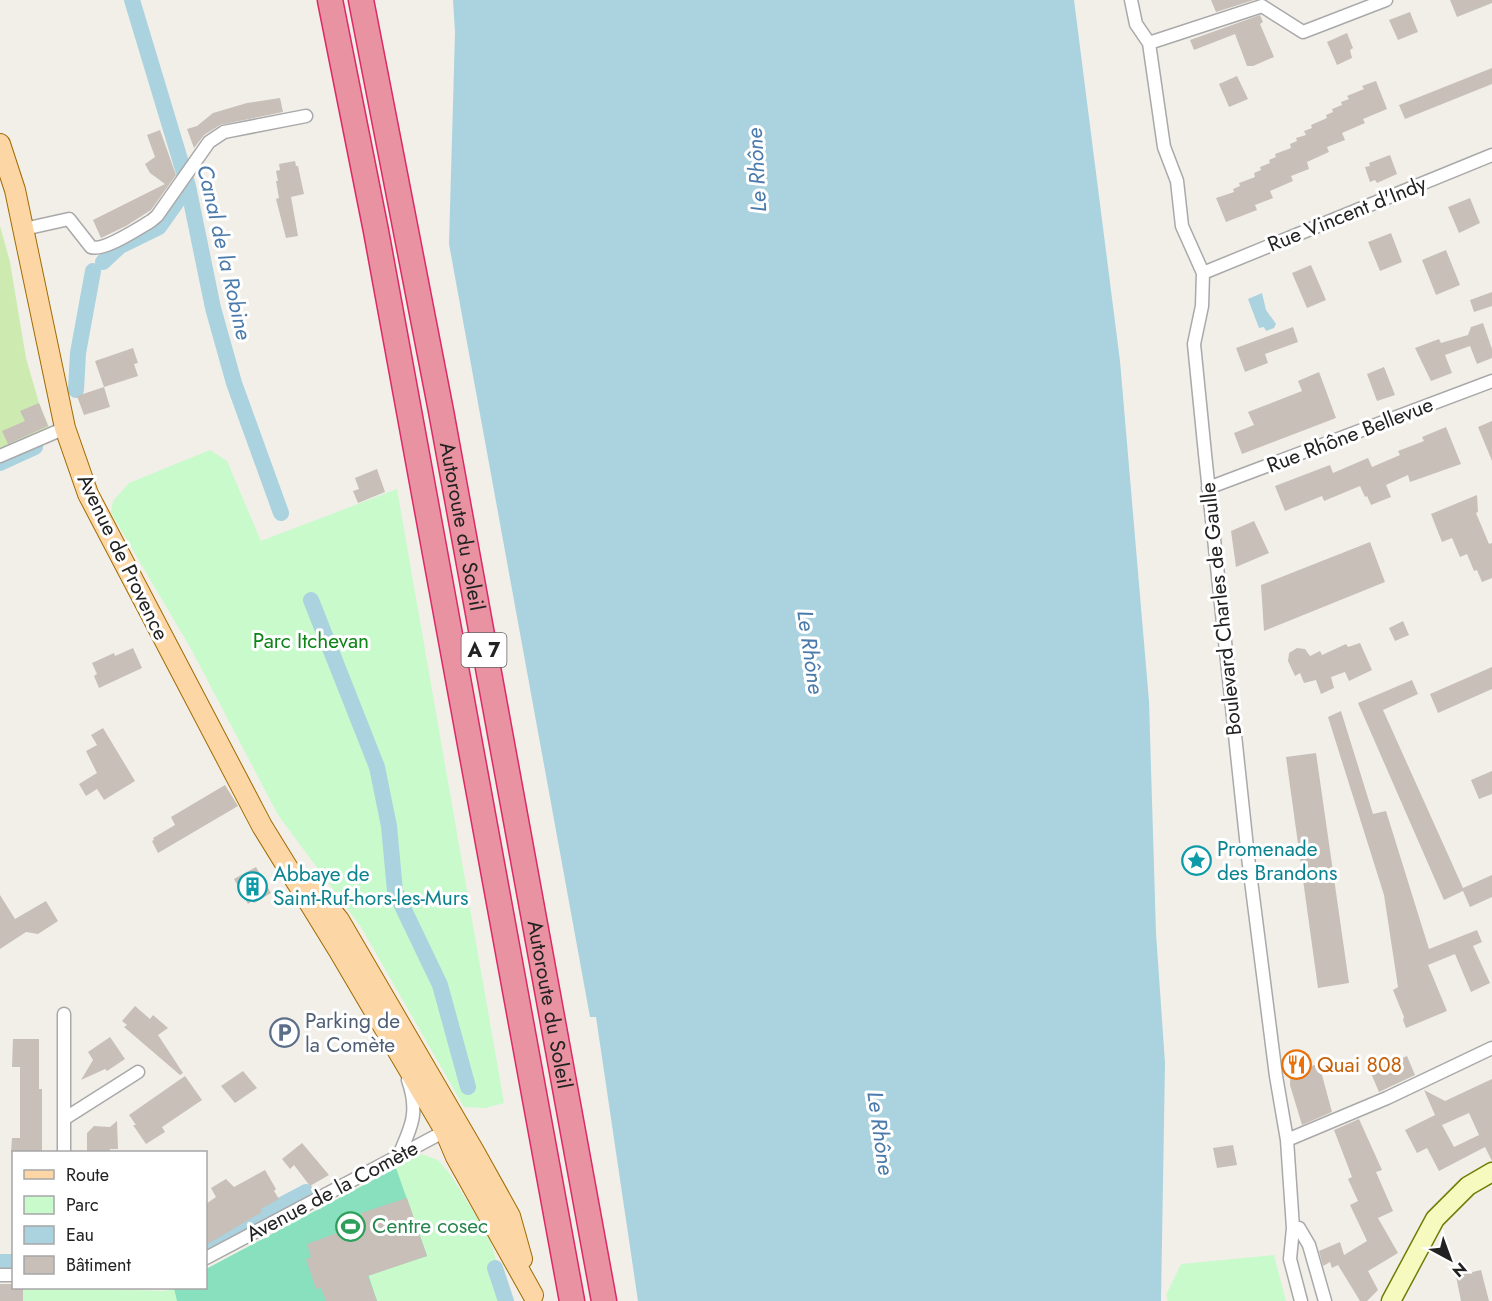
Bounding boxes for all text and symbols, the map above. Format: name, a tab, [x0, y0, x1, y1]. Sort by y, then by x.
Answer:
water label: Le Rhône	[738, 127, 774, 213]
water label: Canal de la Robine	[189, 161, 261, 343]
street label: Rue Vincent d'Indy	[1263, 168, 1432, 260]
street label: Rue Rhône Bellevue	[1262, 389, 1438, 481]
street label: Autoroute du Soleil	[432, 440, 492, 613]
street label: Avenue de Provence	[70, 469, 176, 645]
street label: Boulevard Charles de Gaulle	[1193, 481, 1249, 737]
water label: Le Rhône	[789, 608, 833, 696]
park label: Parc Itchevan	[253, 626, 369, 656]
road number: A 7	[462, 633, 506, 667]
place label: Promenade des Brandons	[1217, 834, 1338, 888]
place icon: Promenade des Brandons	[1180, 845, 1212, 877]
place label: Abbaye de Saint-Ruf-hors-les-Murs	[273, 859, 469, 913]
building icon: Abbaye de Saint-Ruf-hors-les-Murs	[236, 870, 268, 902]
street label: Autoroute du Soleil	[520, 918, 580, 1091]
place label: Parking de la Comète	[305, 1006, 400, 1060]
parking icon: Parking de la Comète	[268, 1017, 300, 1049]
restaurant icon: Quai 808	[1280, 1049, 1312, 1081]
place label: Quai 808	[1317, 1050, 1402, 1080]
water label: Le Rhône	[859, 1089, 903, 1177]
street label: Avenue de la Comète	[241, 1133, 423, 1249]
legend	[12, 1151, 207, 1289]
text: Route	[66, 1162, 109, 1188]
text: Parc	[66, 1192, 99, 1218]
sports icon: Centre cosec	[335, 1210, 367, 1242]
place label: Centre cosec	[372, 1211, 488, 1241]
text: Eau	[66, 1222, 94, 1248]
north arrow	[1420, 1229, 1480, 1289]
text: Bâtiment	[66, 1252, 132, 1278]
text: N	[1447, 1257, 1472, 1283]

